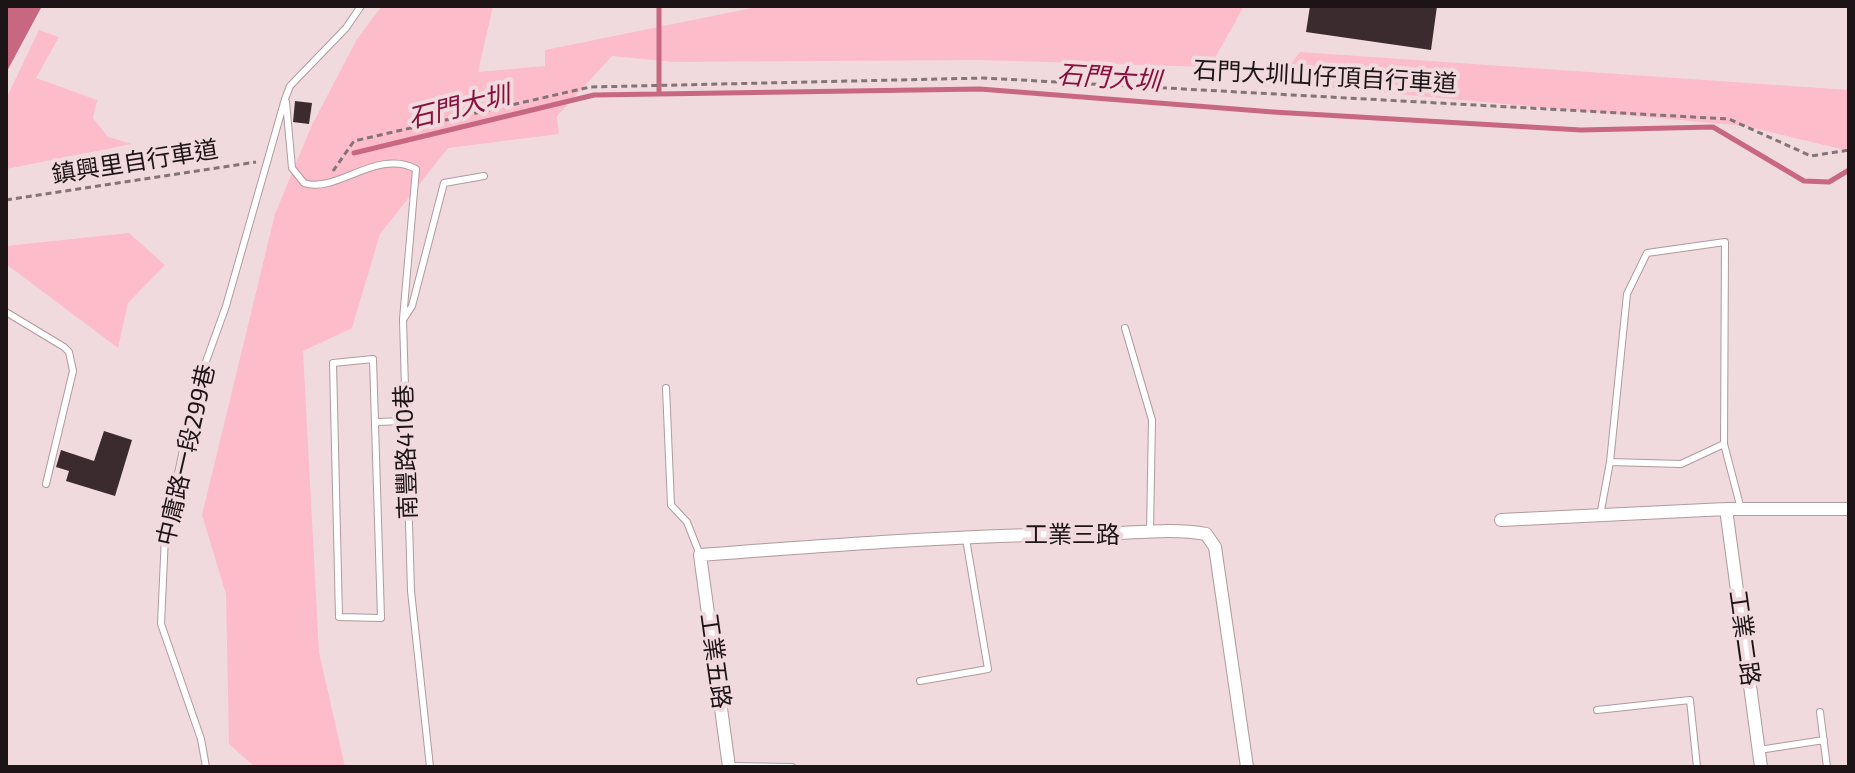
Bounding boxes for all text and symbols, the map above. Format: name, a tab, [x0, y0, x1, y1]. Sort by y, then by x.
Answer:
street label: 石門大圳山仔頂自行車道	[1192, 56, 1458, 98]
water label: 石門大圳	[1056, 59, 1162, 97]
water label: 石門大圳	[405, 79, 513, 135]
street label: 鎮興里自行車道	[50, 135, 220, 189]
street label: 中庸路一段299巷	[151, 362, 221, 548]
street label: 南豐路410巷	[389, 384, 423, 520]
street label: 工業三路	[1024, 521, 1120, 549]
street label: 工業二路	[1723, 588, 1765, 688]
street label: 工業五路	[694, 611, 736, 711]

